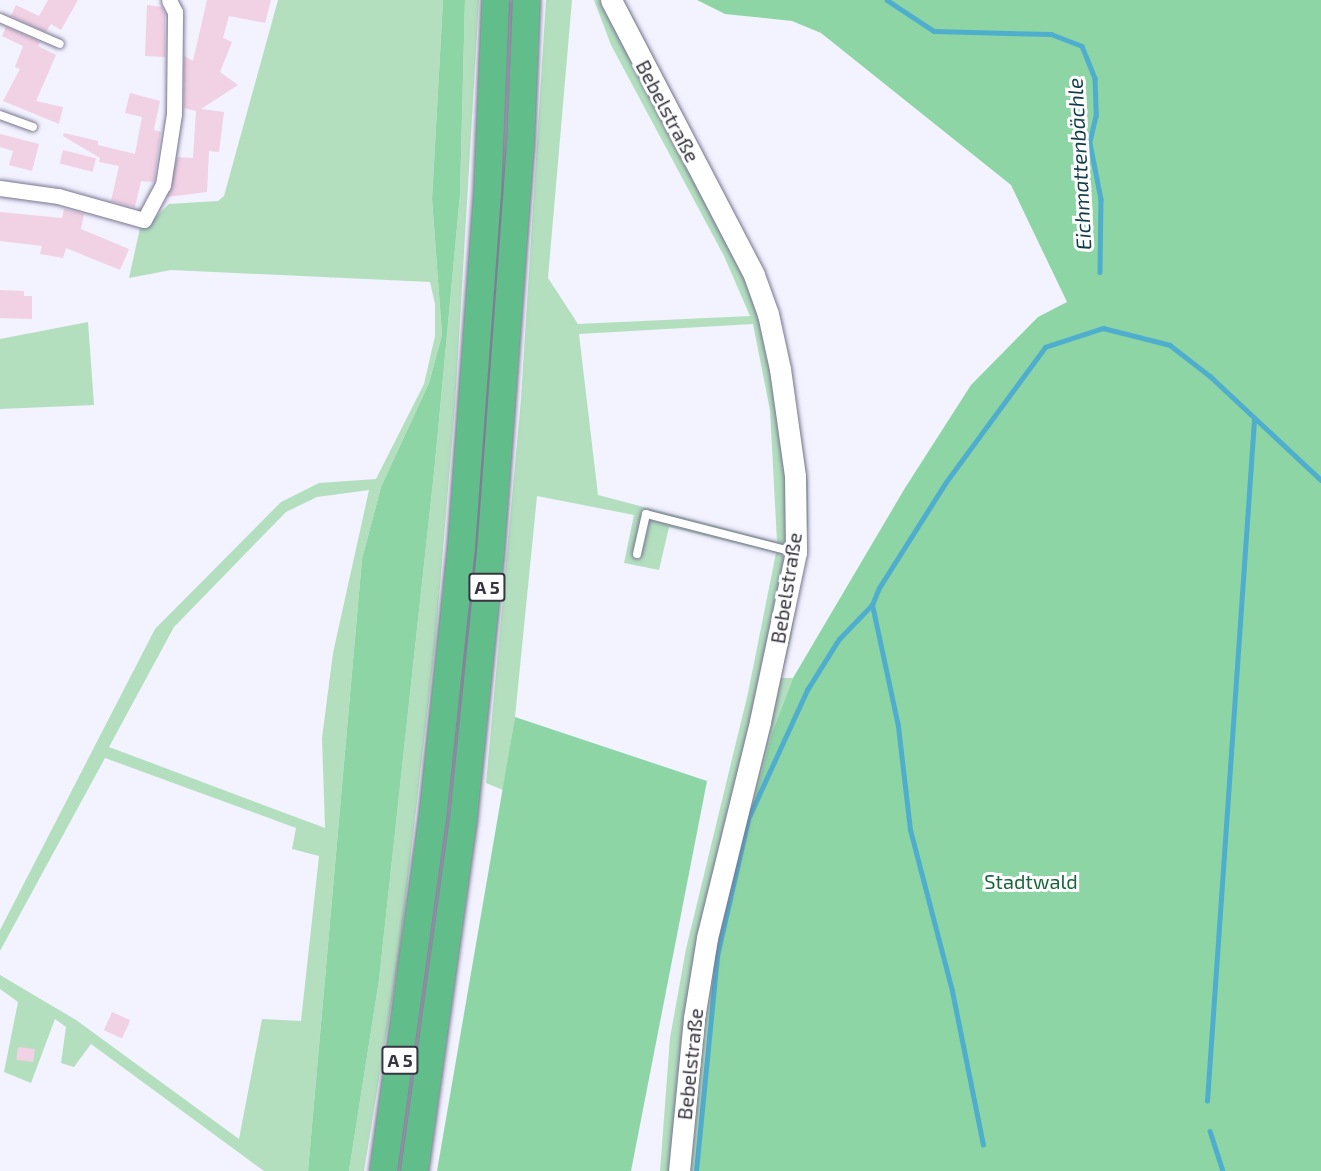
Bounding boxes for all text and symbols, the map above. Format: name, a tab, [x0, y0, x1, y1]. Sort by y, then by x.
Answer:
street label: Bebelstraße	[631, 56, 705, 166]
water label: Eichmattenbächle	[1062, 77, 1096, 251]
street label: Bebelstraße	[765, 531, 807, 645]
road number: A 5	[468, 572, 506, 602]
park label: Stadtwald	[984, 869, 1078, 893]
street label: Bebelstraße	[672, 1007, 708, 1121]
road number: A 5	[380, 1045, 420, 1075]

